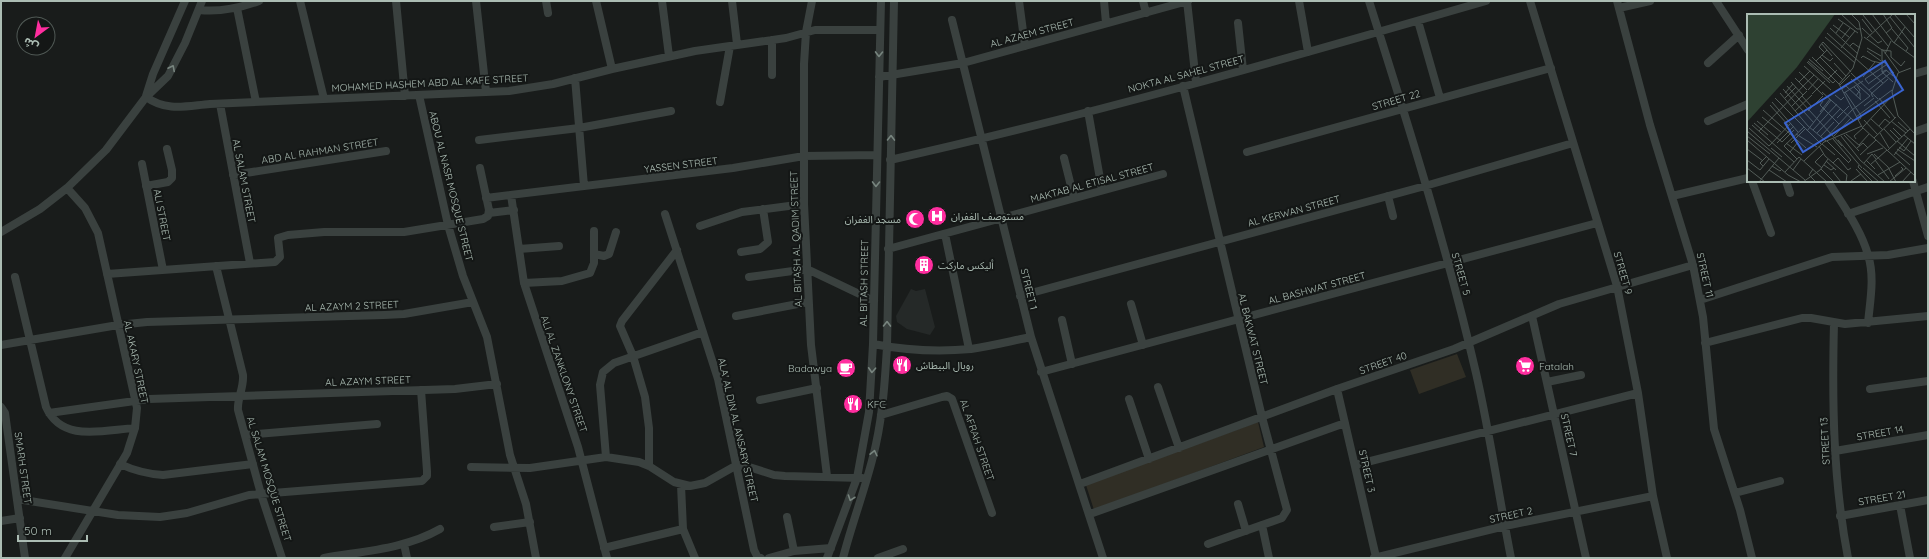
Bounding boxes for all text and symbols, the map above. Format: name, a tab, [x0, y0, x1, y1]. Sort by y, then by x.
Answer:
inset map	[1747, 14, 1915, 182]
north arrow	[16, 16, 56, 56]
street label: AL AZAEM STREET	[989, 16, 1075, 50]
text: ش	[21, 35, 41, 54]
one-way arrow	[875, 51, 884, 57]
street label: NOKTA AL SAHEL STREET	[1126, 52, 1246, 96]
one-way arrow	[167, 65, 174, 72]
street label: MOHAMED HASHEM ABD AL KAFE STREET	[331, 71, 529, 95]
street label: STREET 22	[1370, 87, 1422, 113]
street label: ABOU AL NASR MOSQUE STREET	[426, 110, 476, 262]
street label: ABD AL RAHMAN STREET	[261, 135, 379, 167]
one-way arrow	[886, 135, 895, 141]
street label: AL SALAM STREET	[229, 138, 259, 224]
street label: YASSEN STREET	[643, 154, 719, 176]
street label: MAKTAB AL ETISAL STREET	[1029, 160, 1155, 206]
street label: AL BITASH AL QADIM STREET	[787, 171, 805, 307]
one-way arrow	[872, 181, 881, 187]
street label: ALI STREET	[151, 188, 173, 242]
street label: AL KERWAN STREET	[1246, 192, 1342, 230]
hospital icon: مستوصف الغفران	[926, 205, 948, 227]
mosque icon: مسجد الغفران	[904, 208, 926, 230]
place label: مستوصف الغفران	[951, 210, 1024, 223]
place label: مسجد الغفران	[845, 213, 901, 226]
street label: AL BITASH STREET	[857, 239, 871, 327]
street label: STREET 9	[1611, 250, 1635, 296]
street label: STREET 5	[1449, 251, 1473, 297]
street label: STREET 11	[1694, 251, 1716, 299]
building icon: أليكس ماركت	[913, 254, 935, 276]
place label: أليكس ماركت	[938, 259, 994, 272]
street label: STREET 1	[1018, 267, 1040, 311]
street label: AL BASHWAT STREET	[1267, 269, 1367, 307]
street label: AL BAKWAT STREET	[1235, 292, 1271, 386]
street label: AL AZAYM 2 STREET	[305, 298, 399, 314]
street label: ALI AL ZANKLONY STREET	[538, 314, 590, 434]
street label: AL AKARY STREET	[121, 319, 151, 405]
one-way arrow	[883, 321, 891, 327]
street label: STREET 40	[1357, 349, 1409, 377]
restaurant icon: رويال البيطاش	[891, 354, 913, 376]
supermarket icon: Fatalah	[1514, 355, 1536, 377]
street label: ALA' AL DIN AL ANSARY STREET	[715, 356, 761, 504]
cafe icon: Badawya	[835, 357, 857, 379]
place label: رويال البيطاش	[916, 359, 974, 372]
place label: Fatalah	[1539, 360, 1574, 373]
place label: Badawya	[788, 362, 832, 375]
one-way arrow	[867, 367, 876, 373]
street label: AL AZAYM STREET	[325, 373, 411, 389]
restaurant icon: KFC	[842, 393, 864, 415]
street label: AL AFRAH STREET	[957, 397, 997, 483]
place label: KFC	[867, 398, 886, 411]
street label: STREET 7	[1558, 412, 1580, 458]
street label: AL SALAM MOSQUE STREET	[244, 415, 294, 543]
street label: STREET 13	[1817, 417, 1833, 465]
street label: STREET 14	[1856, 422, 1904, 444]
street label: SMARH STREET	[12, 431, 34, 505]
street label: STREET 3	[1356, 448, 1378, 494]
one-way arrow	[869, 450, 877, 457]
street label: STREET 21	[1857, 487, 1907, 509]
one-way arrow	[847, 494, 855, 501]
street label: STREET 2	[1488, 504, 1534, 526]
scale bar	[18, 517, 87, 543]
text: 50 m	[24, 523, 52, 538]

